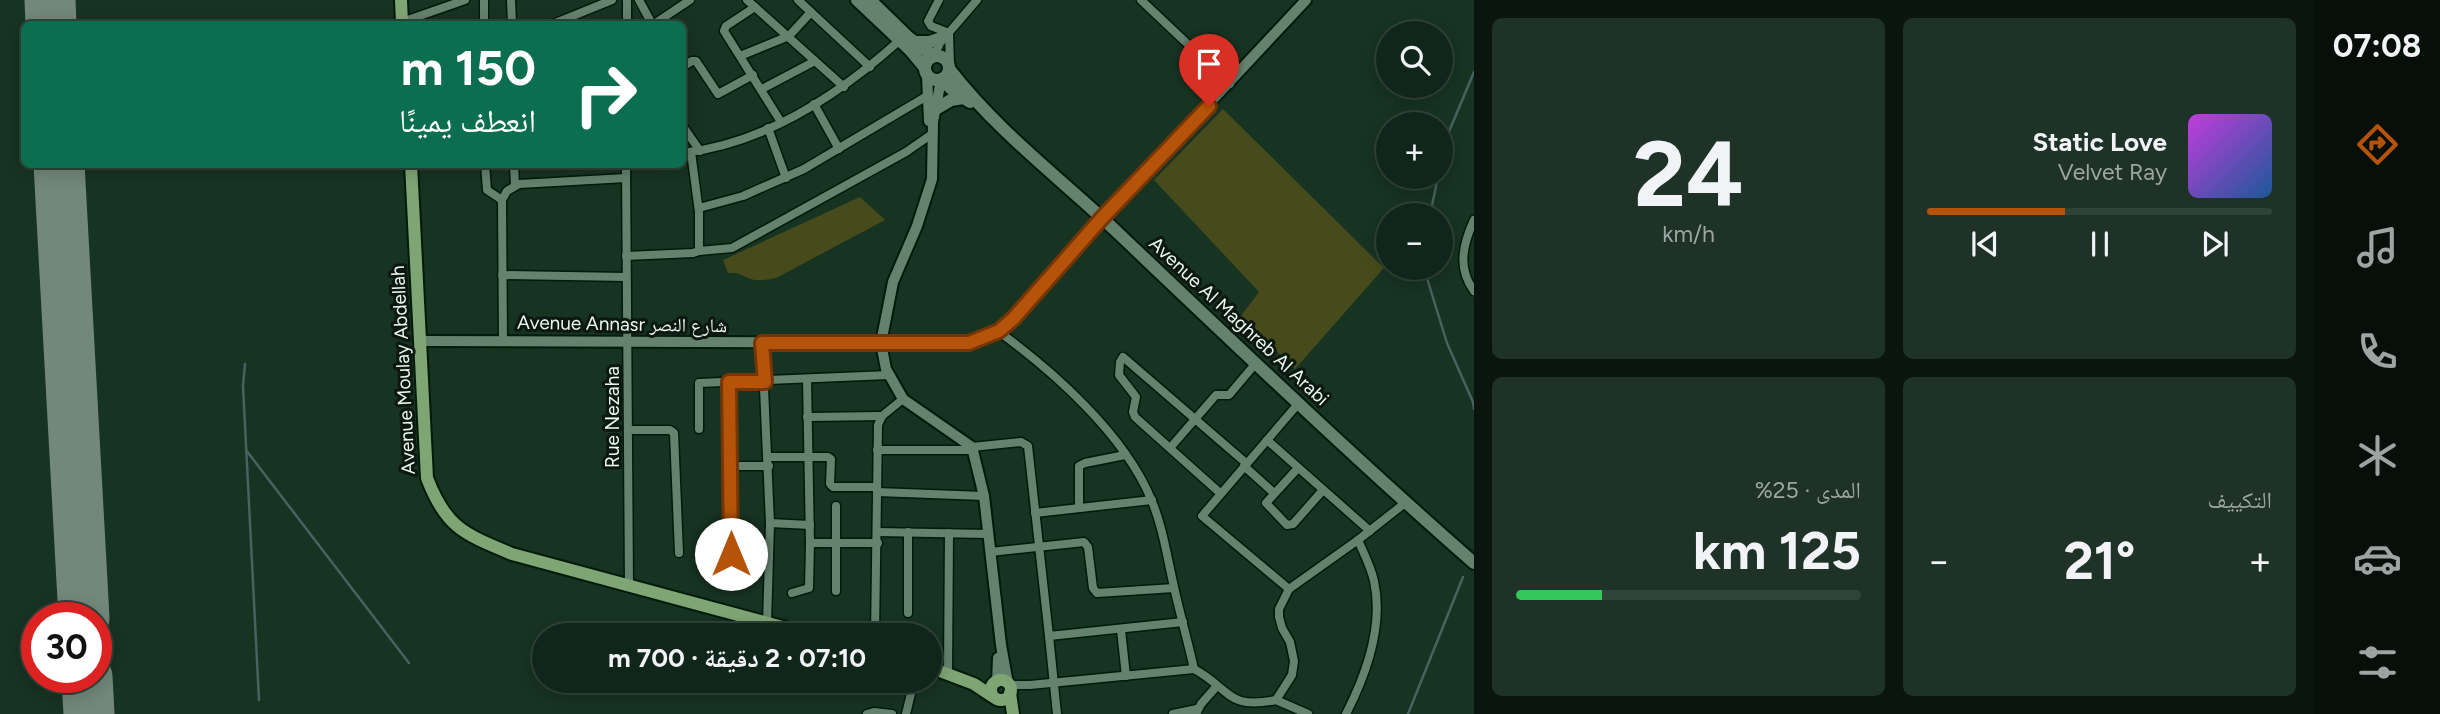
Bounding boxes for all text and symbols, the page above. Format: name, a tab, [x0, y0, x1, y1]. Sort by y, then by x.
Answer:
map controls	[1376, 21, 1453, 280]
button: search	[1376, 21, 1453, 98]
text: 07:08	[2333, 27, 2421, 65]
pin	[1179, 34, 1239, 106]
text: 150 m	[401, 38, 536, 97]
icon: arrive	[1190, 45, 1228, 83]
icon: right	[560, 49, 651, 140]
text: انعطف يمينًا	[399, 102, 536, 140]
button: +	[1376, 112, 1453, 189]
text: 24	[1633, 120, 1744, 229]
icon: directions	[2353, 120, 2402, 169]
text: Static Love	[2033, 126, 2167, 158]
text: Velvet Ray	[2058, 158, 2167, 186]
button: −	[1376, 203, 1453, 280]
text: km/h	[1662, 220, 1715, 248]
icon: music	[2353, 223, 2402, 272]
icon: previous	[1966, 225, 2004, 263]
icon: pause	[2081, 225, 2119, 263]
icon: next	[2196, 225, 2234, 263]
street label: Avenue Al Maghreb Al Arabi	[1144, 232, 1334, 410]
street label: Avenue Moulay Abdellah	[386, 265, 420, 475]
street label: Avenue Annasr شارع النصر	[517, 311, 727, 337]
icon: phone	[2353, 327, 2402, 376]
street label: Rue Nezaha	[601, 366, 624, 468]
icon: climate	[2353, 431, 2402, 480]
text: المدى · 25%	[1755, 476, 1861, 504]
text: التكييف	[2207, 486, 2272, 514]
position arrow	[694, 517, 768, 591]
text: 125 km	[1693, 520, 1861, 582]
text: 21°	[2064, 530, 2135, 592]
icon: car	[2353, 534, 2402, 583]
text: −	[1927, 538, 1951, 584]
text: +	[2248, 538, 2272, 584]
speed limit sign: 30	[21, 602, 112, 693]
icon: filters	[2353, 638, 2402, 687]
text: 07:10 · 2 دقيقة · 700 m	[608, 642, 866, 674]

